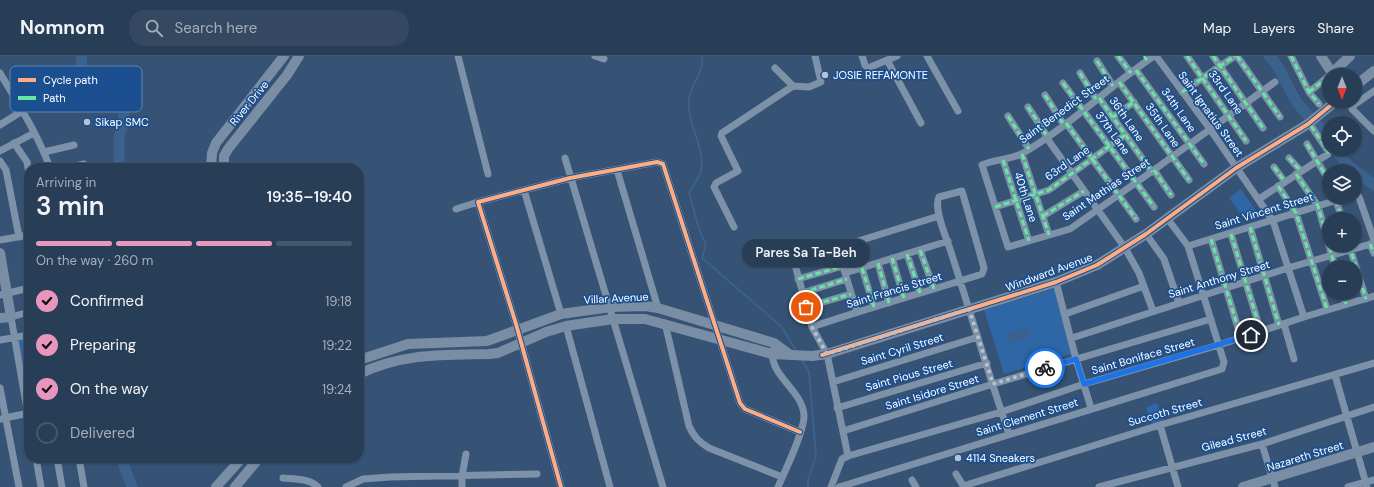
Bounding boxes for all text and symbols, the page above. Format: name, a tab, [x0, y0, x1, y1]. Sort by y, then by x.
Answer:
search box	[129, 10, 409, 46]
text: Nomnom	[20, 15, 105, 40]
icon: search	[143, 17, 165, 39]
text: Search here	[175, 18, 257, 38]
text: Map	[1203, 19, 1231, 37]
text: Layers	[1253, 19, 1295, 37]
text: Share	[1317, 19, 1354, 37]
legend	[10, 66, 142, 112]
street label: 33rd Lane	[1206, 67, 1246, 117]
place label: JOSIE REFAMONTE	[833, 68, 928, 82]
north arrow	[1322, 68, 1362, 108]
map controls	[1322, 68, 1362, 300]
street label: Saint Ignatius Street	[1175, 69, 1247, 159]
marker: JOSIE REFAMONTE	[820, 70, 830, 80]
street label: Saint Benedict Street	[1016, 72, 1112, 146]
text: Cycle path	[43, 73, 98, 87]
street label: River Drive	[227, 78, 271, 128]
street label: 34th Lane	[1159, 85, 1199, 135]
text: Path	[43, 91, 66, 105]
street label: 36th Lane	[1107, 94, 1147, 144]
street label: 35th Lane	[1143, 100, 1183, 150]
street label: 37th Lane	[1093, 109, 1133, 157]
place label: Sikap SMC	[95, 115, 149, 129]
button: locate	[1322, 116, 1362, 156]
marker: Sikap SMC	[82, 117, 92, 127]
street label: 63rd Lane	[1042, 143, 1092, 183]
street label: Saint Mathias Street	[1060, 155, 1152, 223]
button: layers	[1322, 164, 1362, 204]
street label: 40th Lane	[1011, 170, 1041, 224]
text: Arriving in	[36, 174, 96, 191]
text: 19:35–19:40	[267, 187, 352, 207]
text: 3 min	[36, 189, 105, 223]
street label: Saint Vincent Street	[1213, 189, 1315, 233]
button: +	[1322, 212, 1362, 252]
callout: Pares Sa Ta-Beh	[742, 239, 870, 267]
text: Pares Sa Ta-Beh	[755, 244, 857, 261]
street label: Windward Avenue	[1003, 250, 1095, 294]
text: On the way · 260 m	[36, 252, 153, 269]
street label: Saint Anthony Street	[1166, 257, 1272, 301]
button: −	[1322, 260, 1362, 300]
street label: Saint Francis Street	[844, 269, 944, 311]
street label: Villar Avenue	[583, 289, 649, 307]
icon: check	[36, 290, 58, 312]
pin	[789, 290, 823, 324]
text: Confirmed	[70, 291, 144, 311]
text: 19:18	[325, 293, 352, 310]
icon: bag	[795, 296, 817, 318]
pin	[1234, 318, 1268, 352]
icon: home	[1240, 324, 1262, 346]
street label: Saint Cyril Street	[859, 330, 945, 368]
icon: check	[36, 334, 58, 356]
text: Preparing	[70, 335, 136, 355]
street label: Saint Boniface Street	[1090, 335, 1196, 377]
text: 19:22	[322, 337, 352, 354]
courier	[1025, 348, 1065, 388]
street label: Saint Pious Street	[864, 356, 954, 394]
icon: bike	[1034, 357, 1056, 379]
street label: Saint Isidore Street	[884, 371, 980, 413]
icon: check	[36, 378, 58, 400]
text: On the way	[70, 379, 149, 399]
text: 19:24	[322, 381, 352, 398]
street label: Saint Clement Street	[974, 395, 1080, 439]
street label: Succoth Street	[1126, 395, 1204, 429]
text: Delivered	[70, 423, 135, 443]
street label: Gilead Street	[1200, 424, 1268, 454]
street label: Nazareth Street	[1265, 438, 1345, 474]
place label: 4114 Sneakers	[966, 451, 1035, 465]
marker: 4114 Sneakers	[953, 453, 963, 463]

